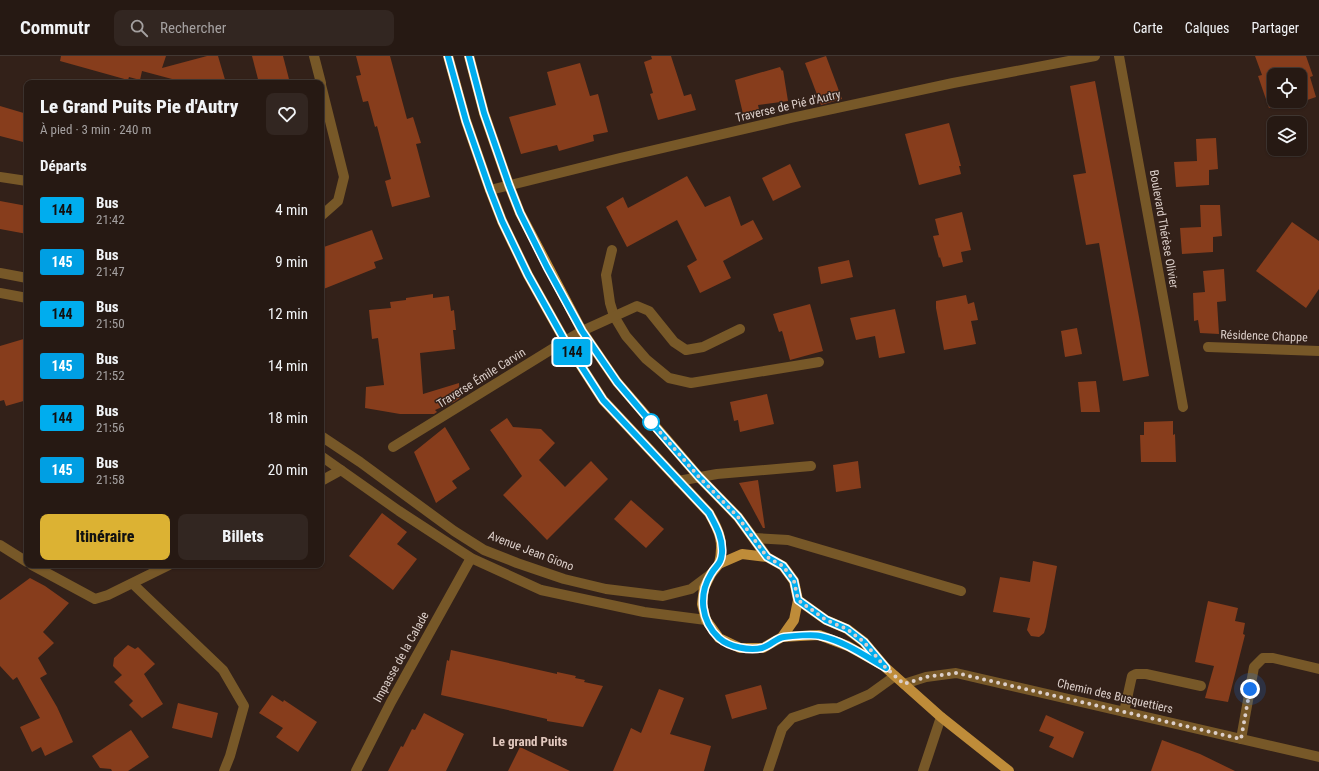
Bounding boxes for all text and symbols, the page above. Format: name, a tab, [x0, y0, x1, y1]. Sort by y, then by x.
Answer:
search box	[114, 10, 394, 46]
text: Commutr	[20, 16, 90, 39]
icon: search	[128, 17, 150, 39]
text: Rechercher	[160, 19, 226, 37]
text: Carte	[1133, 20, 1163, 36]
text: Calques	[1185, 20, 1229, 36]
text: Partager	[1251, 20, 1299, 36]
map controls	[1267, 68, 1307, 156]
button: locate	[1267, 68, 1307, 108]
street label: Traverse de Pié d'Autry	[734, 87, 842, 125]
button: heart	[266, 93, 308, 135]
text: Le Grand Puits Pie d'Autry	[40, 95, 238, 118]
button: layers	[1267, 116, 1307, 156]
text: À pied · 3 min · 240 m	[40, 122, 151, 137]
text: Départs	[40, 157, 87, 175]
street label: Boulevard Thérèse Olivier	[1147, 169, 1181, 290]
text: Bus	[96, 194, 119, 212]
text: 4 min	[275, 201, 308, 219]
text: 144	[51, 202, 73, 218]
text: 21:42	[96, 212, 125, 227]
text: Bus	[96, 246, 119, 264]
text: 9 min	[275, 253, 308, 271]
text: 145	[51, 254, 73, 270]
text: 21:47	[96, 264, 125, 279]
text: Bus	[96, 298, 119, 316]
text: 12 min	[268, 305, 308, 323]
text: 144	[51, 306, 73, 322]
text: 21:50	[96, 316, 125, 331]
street label: Résidence Chappe	[1220, 327, 1308, 345]
line badge: 144	[549, 339, 595, 365]
street label: Traverse Émile Carvin	[434, 344, 528, 411]
text: 144	[561, 344, 583, 360]
text: Bus	[96, 350, 119, 368]
text: 14 min	[268, 357, 308, 375]
text: 145	[51, 358, 73, 374]
text: 21:52	[96, 368, 125, 383]
text: Bus	[96, 402, 119, 420]
text: 18 min	[268, 409, 308, 427]
text: 144	[51, 410, 73, 426]
unlabelled marker	[642, 413, 660, 431]
text: 21:56	[96, 420, 125, 435]
text: Bus	[96, 454, 119, 472]
text: 20 min	[268, 461, 308, 479]
text: 145	[51, 462, 73, 478]
text: 21:58	[96, 472, 125, 487]
button: Itinéraire	[40, 514, 170, 560]
button: Billets	[178, 514, 308, 560]
street label: Avenue Jean Giono	[486, 528, 576, 574]
street label: Impasse de la Calade	[370, 609, 432, 705]
street label: Chemin des Busquettiers	[1056, 676, 1174, 716]
your location	[1240, 679, 1260, 699]
district label: Le grand Puits	[492, 734, 568, 749]

